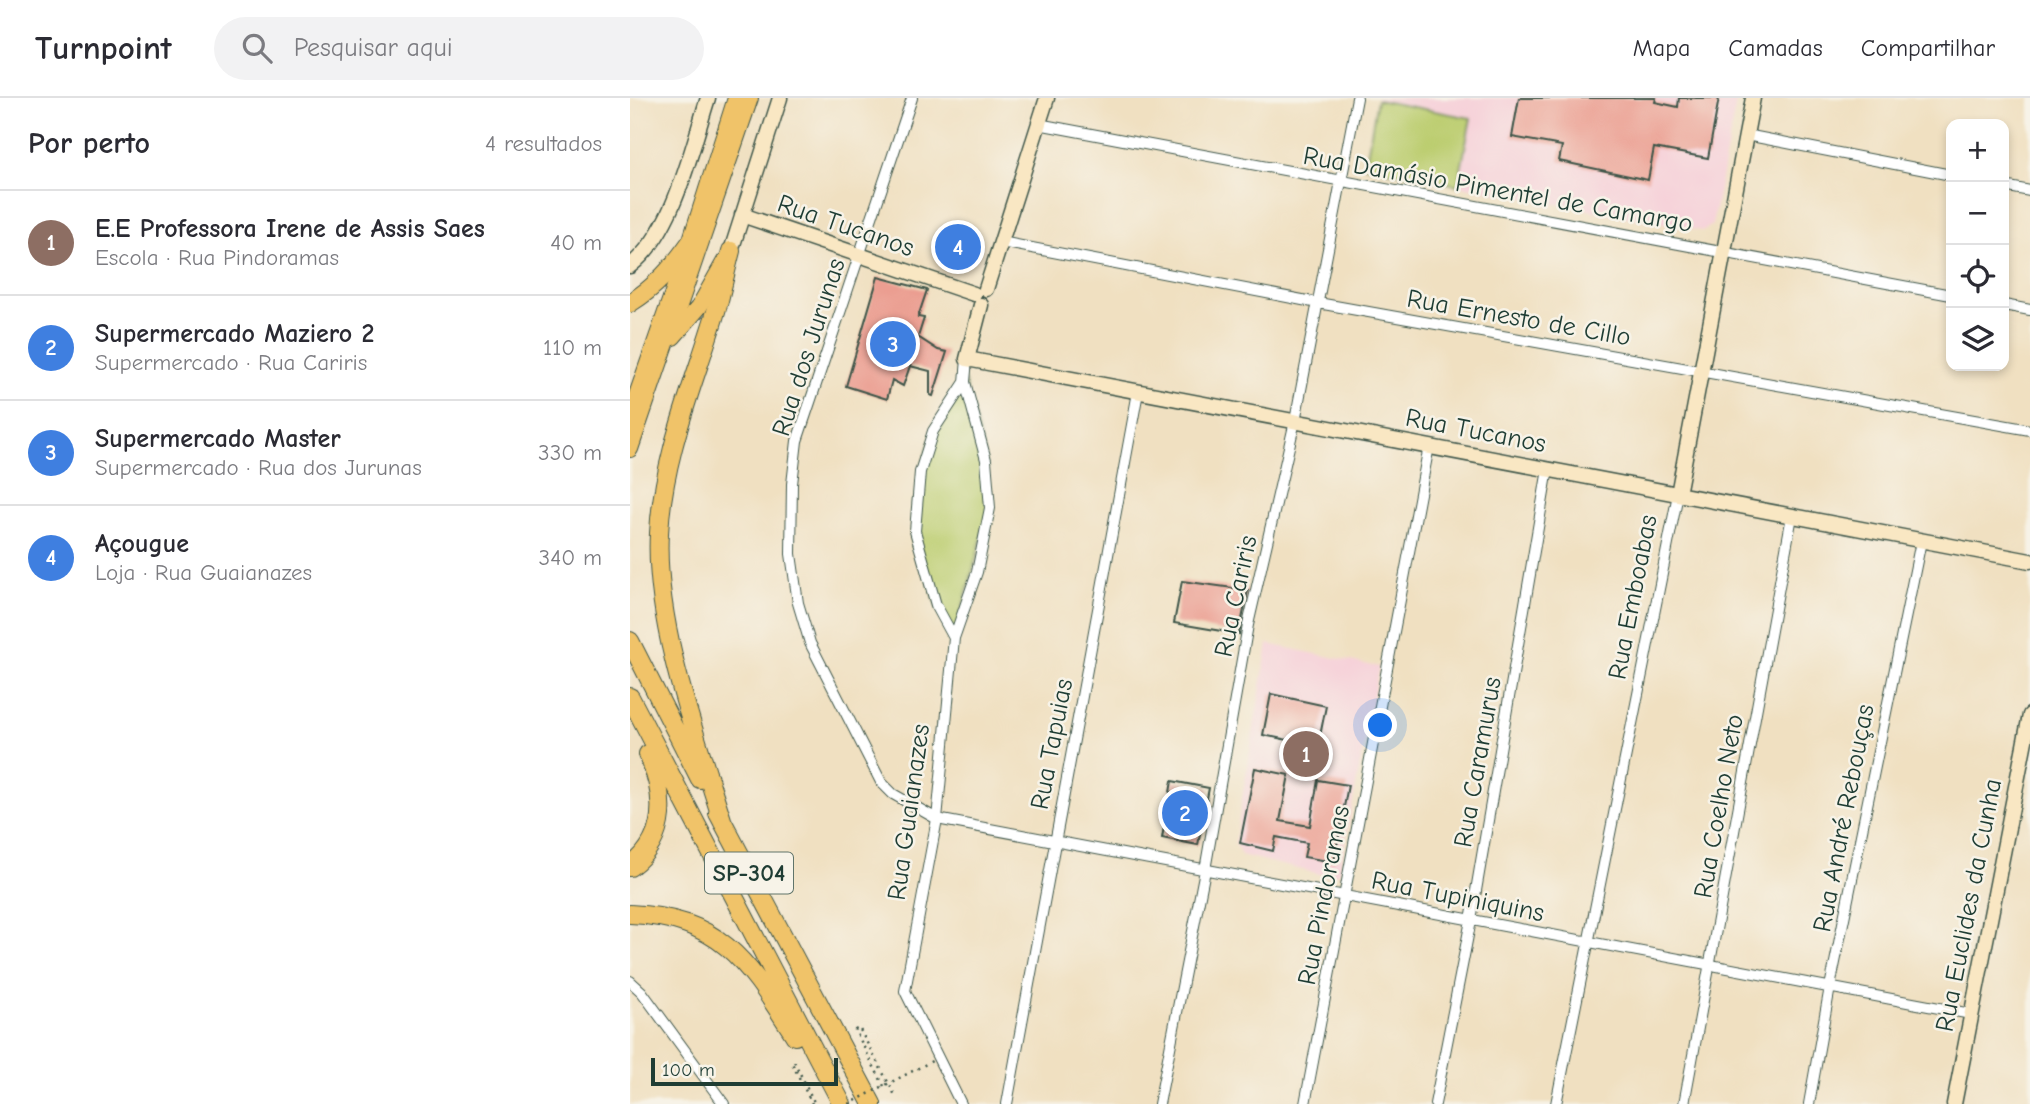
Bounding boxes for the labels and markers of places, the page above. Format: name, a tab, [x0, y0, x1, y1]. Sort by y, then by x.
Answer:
pin: 4	[935, 221, 981, 273]
pin: 3	[870, 318, 916, 370]
pin: 1	[1283, 728, 1329, 780]
pin: 2	[1162, 787, 1208, 839]

